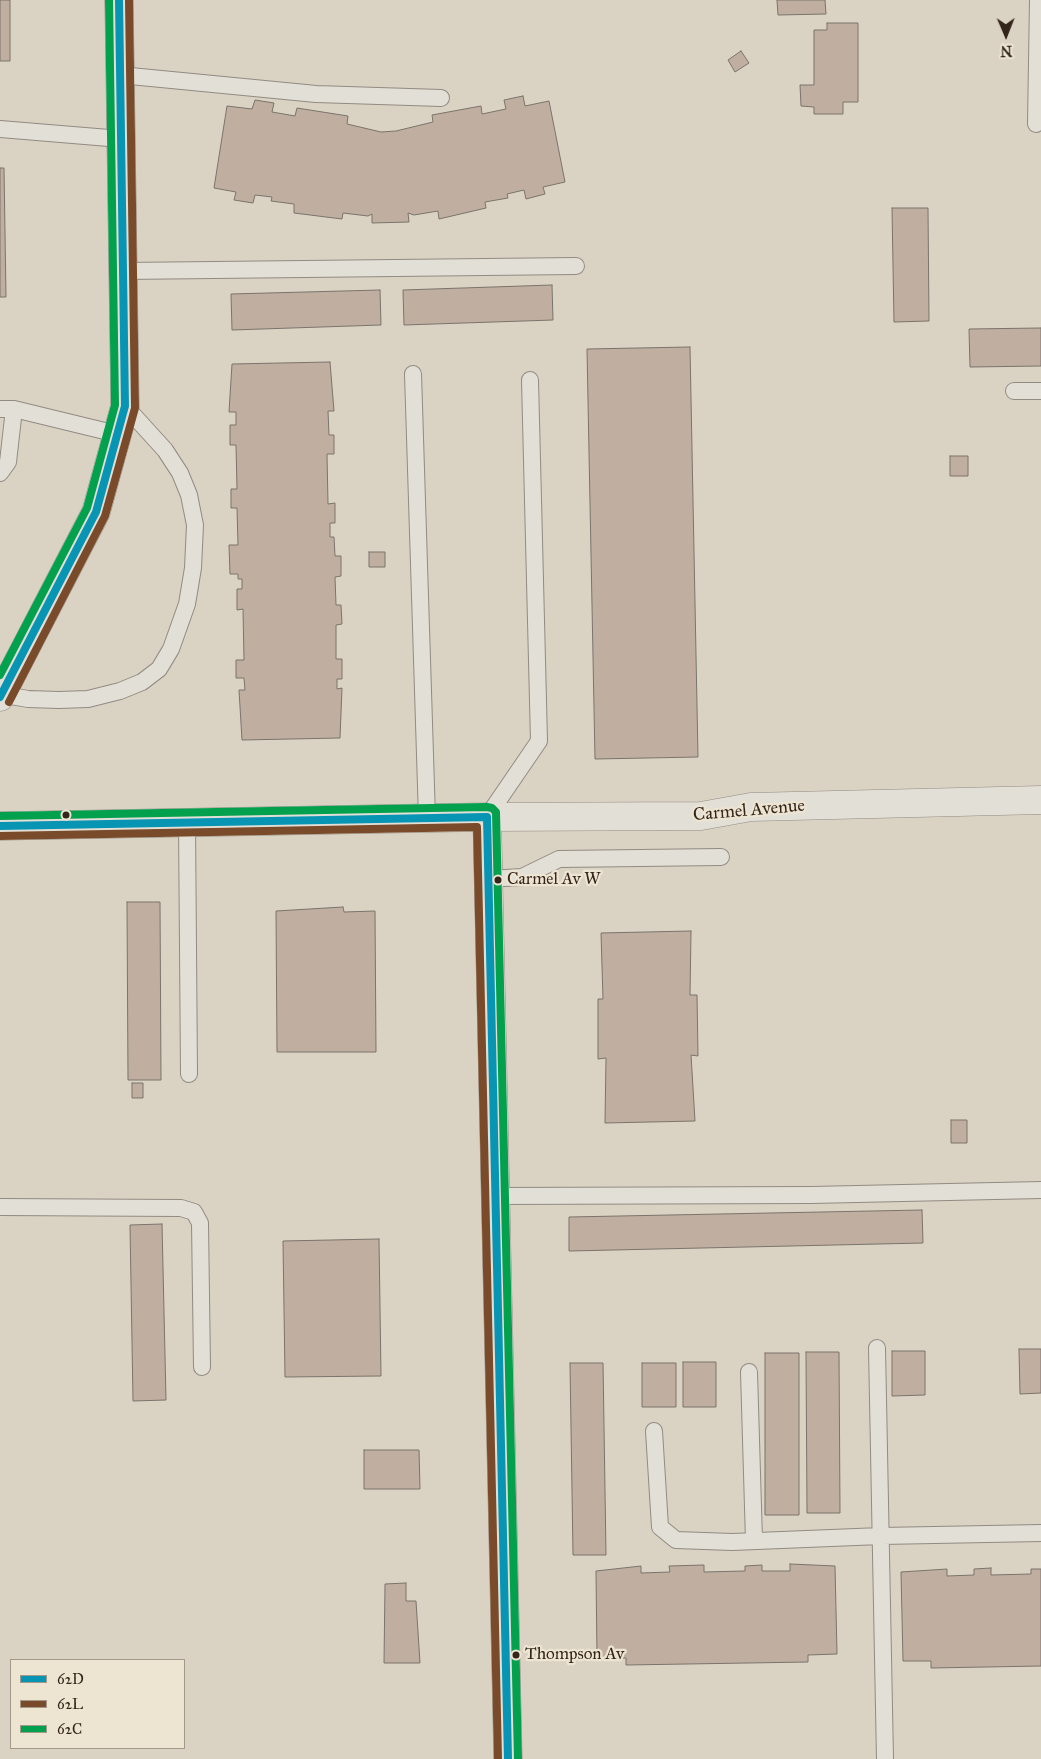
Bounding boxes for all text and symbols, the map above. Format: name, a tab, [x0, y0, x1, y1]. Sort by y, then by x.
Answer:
north arrow	[981, 10, 1031, 60]
text: N	[1000, 42, 1012, 59]
street label: Carmel Avenue	[692, 795, 806, 827]
unlabelled marker	[61, 810, 71, 820]
place label: Carmel Av W	[507, 870, 600, 890]
marker: Carmel Av W	[493, 875, 503, 885]
place label: Thompson Av	[525, 1645, 624, 1665]
marker: Thompson Av	[511, 1650, 521, 1660]
legend	[10, 1659, 185, 1749]
text: 62D	[57, 1670, 84, 1688]
text: 62L	[57, 1695, 83, 1713]
text: 62C	[57, 1720, 82, 1738]

